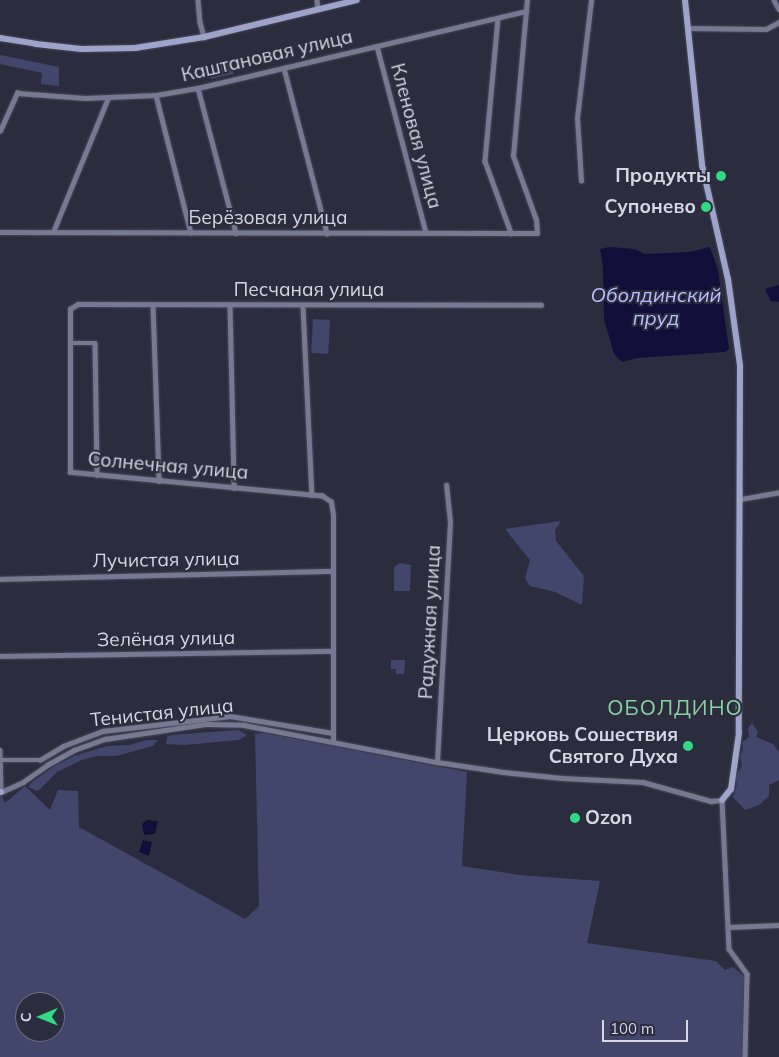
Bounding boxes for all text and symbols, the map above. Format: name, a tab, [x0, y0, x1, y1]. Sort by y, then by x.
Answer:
street label: Каштановая улица	[179, 25, 355, 87]
street label: Кленовая улица	[386, 61, 446, 211]
place label: Продукты	[615, 165, 711, 187]
marker: Продукты	[715, 170, 727, 182]
place label: Супонево	[605, 196, 696, 218]
marker: Супонево	[700, 201, 712, 213]
street label: Берёзовая улица	[188, 207, 348, 229]
street label: Песчаная улица	[234, 279, 384, 301]
water label: Оболдинский пруд	[591, 282, 721, 329]
street label: Солнечная улица	[87, 448, 249, 484]
street label: Радужная улица	[415, 544, 445, 700]
street label: Лучистая улица	[92, 547, 240, 573]
street label: Зелёная улица	[97, 626, 235, 652]
street label: Тенистая улица	[89, 694, 235, 732]
district label: ОБОЛДИНО	[606, 694, 744, 720]
place label: Церковь Сошествия Святого Духа	[487, 724, 678, 768]
marker: Церковь Сошествия Святого Духа	[682, 740, 694, 752]
place label: Ozon	[585, 807, 632, 829]
marker: Ozon	[569, 812, 581, 824]
north arrow	[15, 992, 65, 1042]
scale bar	[604, 1010, 690, 1042]
text: С	[17, 1012, 35, 1022]
text: 100 m	[610, 1019, 654, 1038]

